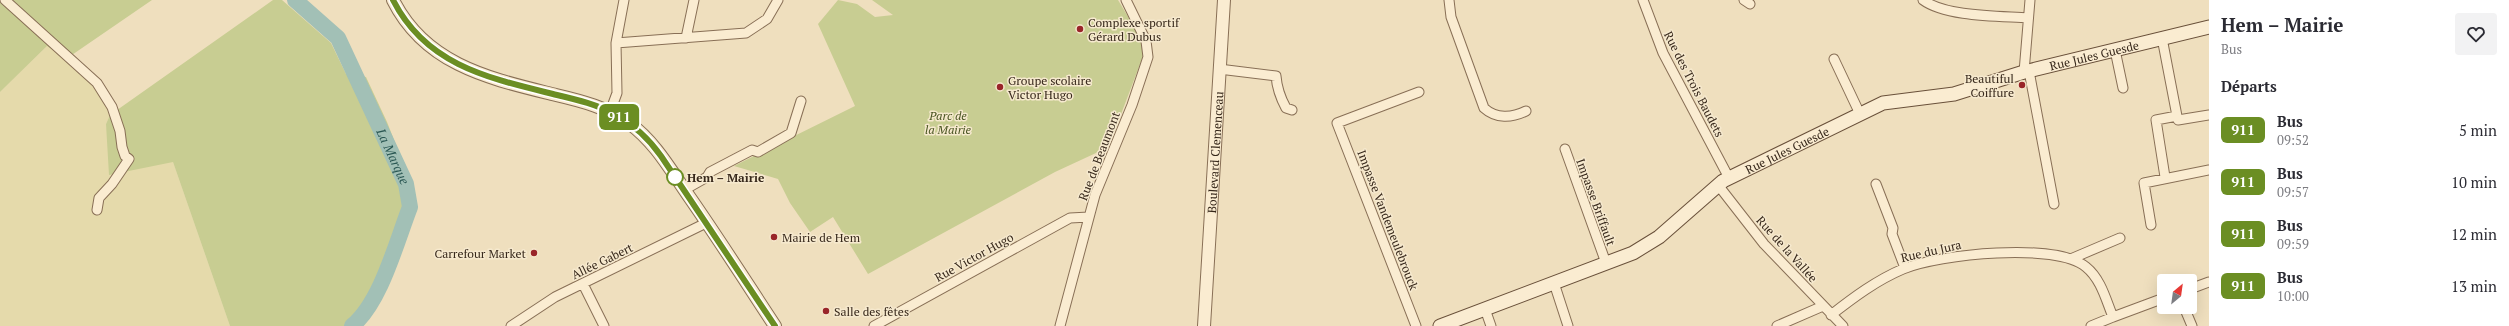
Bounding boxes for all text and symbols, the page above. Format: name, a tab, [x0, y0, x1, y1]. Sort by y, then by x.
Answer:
text: Hem – Mairie	[2221, 12, 2343, 37]
button: heart	[2455, 13, 2497, 55]
place label: Complexe sportif Gérard Dubus	[1088, 15, 1180, 44]
marker: Complexe sportif Gérard Dubus	[1075, 24, 1085, 34]
street label: Rue des Trois Baudets	[1661, 28, 1727, 140]
street label: Rue Jules Guesde	[2048, 37, 2140, 73]
text: Bus	[2221, 40, 2242, 58]
place label: Beautiful Coiffure	[1965, 71, 2014, 100]
place label: Groupe scolaire Victor Hugo	[1008, 73, 1091, 102]
text: Départs	[2221, 76, 2277, 96]
marker: Beautiful Coiffure	[2017, 80, 2027, 90]
marker: Groupe scolaire Victor Hugo	[995, 82, 1005, 92]
street label: Boulevard Clemenceau	[1203, 91, 1226, 214]
line badge: 911	[596, 104, 642, 130]
text: 911	[607, 107, 631, 126]
park label: Parc de la Mairie	[925, 108, 972, 137]
street label: Rue de Beaumont	[1075, 109, 1123, 203]
text: Bus	[2277, 111, 2303, 131]
text: 911	[2231, 120, 2255, 139]
text: 5 min	[2459, 120, 2497, 140]
street label: Rue Jules Guesde	[1743, 123, 1831, 177]
water label: La Marque	[372, 125, 414, 187]
text: 09:52	[2277, 131, 2309, 149]
street label: Impasse Vandemeulebrouck	[1354, 148, 1422, 293]
street label: Impasse Briffault	[1573, 156, 1619, 248]
text: Bus	[2277, 163, 2303, 183]
marker: Hem – Mairie	[666, 168, 684, 186]
place label: Hem – Mairie	[687, 170, 765, 185]
text: 911	[2231, 172, 2255, 191]
text: 10 min	[2451, 172, 2497, 192]
text: 09:57	[2277, 183, 2309, 201]
street label: Rue de la Vallée	[1753, 213, 1821, 285]
text: Bus	[2277, 215, 2303, 235]
text: 911	[2231, 224, 2255, 243]
text: 12 min	[2451, 224, 2497, 244]
street label: Rue Victor Hugo	[932, 229, 1016, 285]
place label: Mairie de Hem	[782, 230, 861, 245]
marker: Mairie de Hem	[769, 232, 779, 242]
text: 09:59	[2277, 235, 2309, 253]
street label: Rue du Jura	[1899, 237, 1963, 265]
street label: Allée Gabert	[569, 239, 636, 282]
place label: Carrefour Market	[434, 246, 527, 261]
marker: Carrefour Market	[529, 248, 539, 258]
text: Bus	[2277, 267, 2303, 287]
north arrow	[2157, 274, 2197, 314]
map controls	[2157, 274, 2197, 314]
text: 911	[2231, 276, 2255, 295]
text: 13 min	[2451, 276, 2497, 296]
text: 10:00	[2277, 287, 2309, 305]
place label: Salle des fêtes	[834, 304, 909, 319]
marker: Salle des fêtes	[821, 306, 831, 316]

